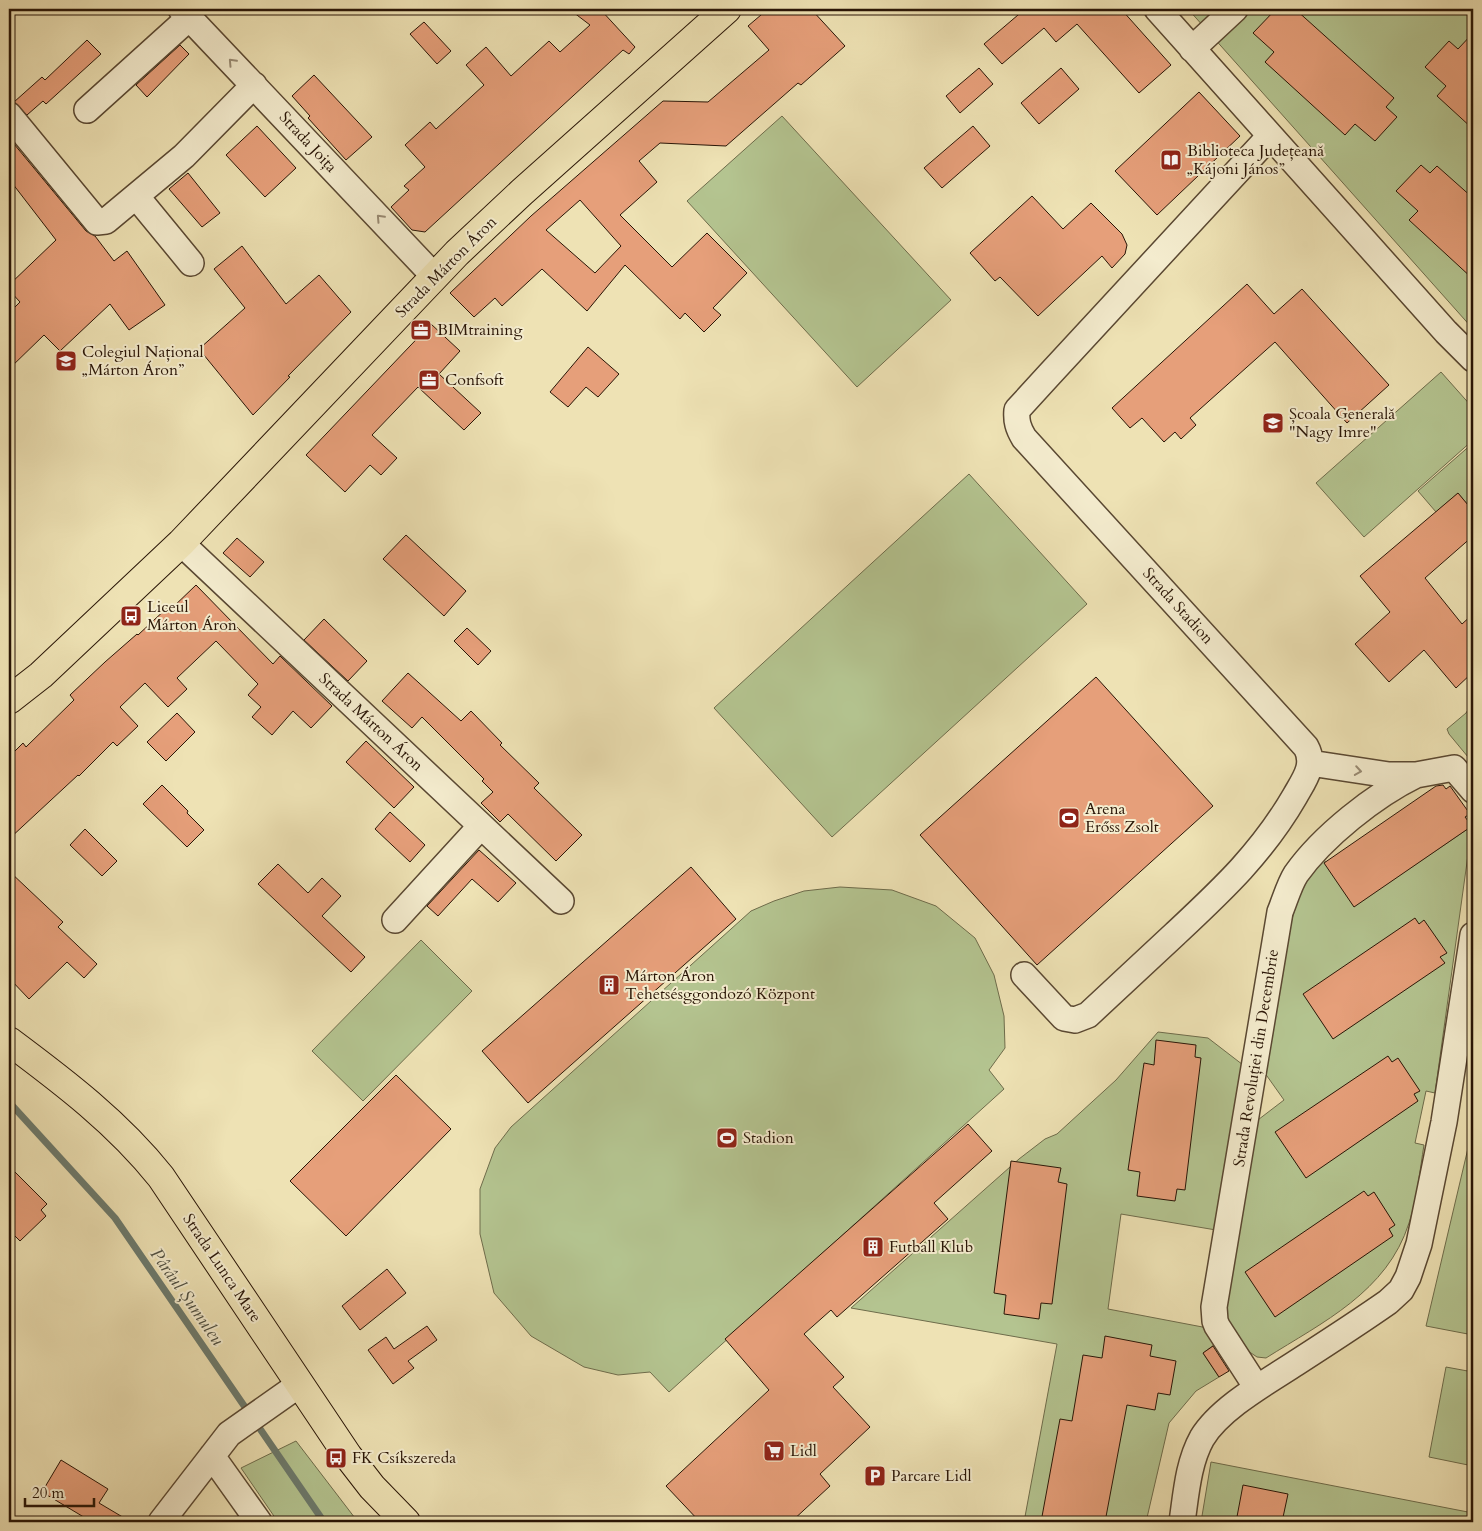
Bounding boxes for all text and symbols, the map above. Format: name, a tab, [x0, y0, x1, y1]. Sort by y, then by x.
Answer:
one-way arrow	[229, 59, 238, 68]
street label: Strada Joița	[274, 107, 342, 177]
place label: Biblioteca Județeană „Kájoni János”	[1187, 140, 1324, 180]
library icon: Biblioteca Județeană „Kájoni János”	[1159, 148, 1183, 172]
street label: Strada Márton Áron	[390, 211, 502, 323]
one-way arrow	[377, 215, 386, 224]
office icon: BIMtraining	[409, 318, 433, 342]
place label: BIMtraining	[437, 319, 522, 341]
place label: Colegiul Național „Márton Áron”	[82, 341, 204, 381]
school or university icon: Colegiul Național „Márton Áron”	[54, 349, 78, 373]
office icon: Confsoft	[417, 368, 441, 392]
place label: Confsoft	[445, 369, 504, 391]
place label: Școala Generală "Nagy Imre"	[1289, 403, 1395, 443]
school or university icon: Școala Generală "Nagy Imre"	[1261, 411, 1285, 435]
street label: Strada Stadion	[1138, 563, 1218, 649]
place label: Liceul Márton Áron	[147, 596, 237, 636]
bus stop icon: Liceul Márton Áron	[119, 604, 143, 628]
street label: Strada Márton Áron	[314, 668, 428, 776]
one-way arrow	[1354, 765, 1363, 775]
place label: Arena Erőss Zsolt	[1085, 798, 1159, 838]
sports icon: Arena Erőss Zsolt	[1057, 806, 1081, 830]
street label: Strada Revoluției din Decembrie	[1228, 948, 1284, 1168]
place label: Márton Áron Tehetsésggondozó Központ	[625, 965, 815, 1005]
building icon: Márton Áron Tehetsésggondozó Központ	[597, 973, 621, 997]
sports icon: Stadion	[715, 1126, 739, 1150]
place label: Stadion	[743, 1127, 794, 1149]
street label: Strada Lunca Mare	[177, 1209, 267, 1327]
building icon: Futball Klub	[861, 1235, 885, 1259]
place label: Futball Klub	[889, 1236, 973, 1258]
water label: Pârâul Șumuleu	[144, 1243, 230, 1351]
supermarket icon: Lidl	[762, 1439, 786, 1463]
place label: Lidl	[790, 1440, 817, 1462]
bus stop icon: FK Csíkszereda	[324, 1446, 348, 1470]
place label: FK Csíkszereda	[352, 1447, 456, 1469]
parking icon: Parcare Lidl	[863, 1464, 887, 1488]
place label: Parcare Lidl	[891, 1465, 972, 1487]
scale bar	[25, 1476, 94, 1508]
text: 20 m	[32, 1483, 64, 1503]

